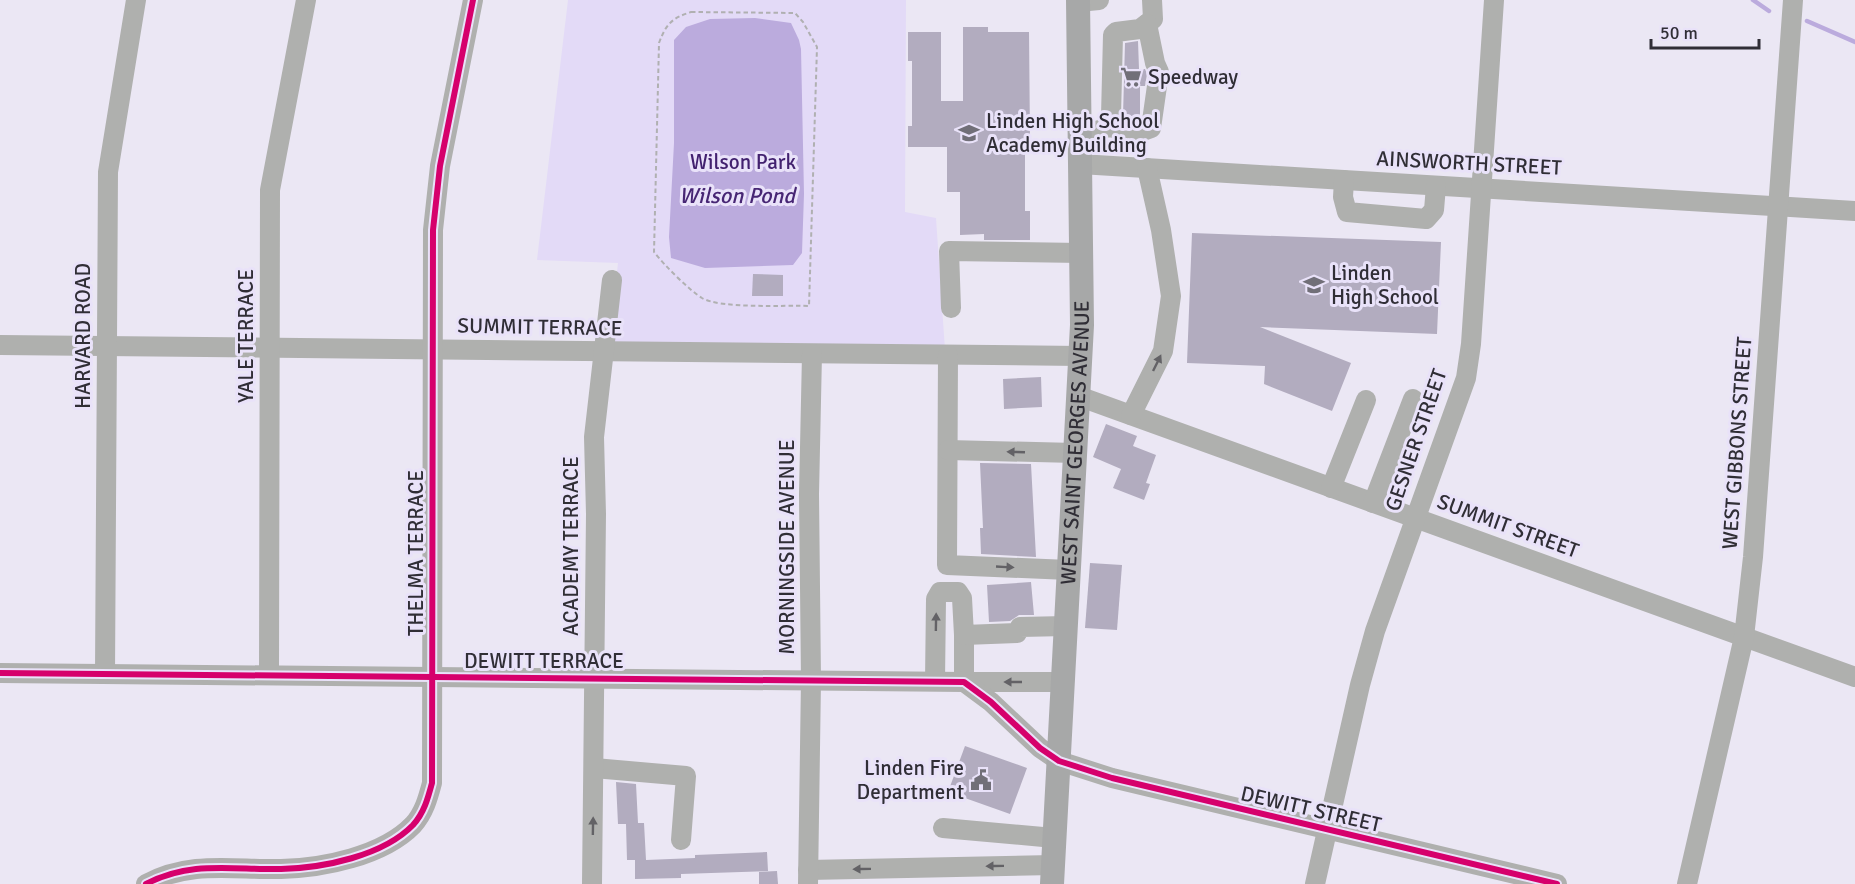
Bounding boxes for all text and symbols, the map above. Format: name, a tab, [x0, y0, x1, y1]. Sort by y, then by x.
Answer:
scale bar	[1651, 12, 1759, 50]
text: 50 m	[1660, 22, 1698, 44]
place label: Speedway	[1148, 64, 1238, 90]
supermarket icon: Speedway	[1119, 65, 1143, 89]
place label: Linden High School Academy Building	[986, 108, 1159, 158]
school or university icon: Linden High School Academy Building	[957, 121, 981, 145]
street label: AINSWORTH STREET	[1376, 145, 1563, 181]
park label: Wilson Park	[690, 149, 797, 175]
water label: Wilson Pond	[679, 182, 797, 209]
place label: Linden High School	[1331, 260, 1439, 310]
street label: HARVARD ROAD	[70, 263, 96, 409]
street label: YALE TERRACE	[233, 269, 259, 403]
school or university icon: Linden High School	[1302, 273, 1326, 297]
street label: WEST SAINT GEORGES AVENUE	[1055, 300, 1095, 586]
street label: SUMMIT TERRACE	[457, 313, 623, 341]
street label: WEST GIBBONS STREET	[1717, 335, 1757, 550]
one-way arrow	[1152, 354, 1162, 371]
street label: GESNER STREET	[1380, 365, 1453, 514]
street label: MORNINGSIDE AVENUE	[774, 439, 800, 655]
one-way arrow	[1007, 447, 1026, 457]
street label: ACADEMY TERRACE	[558, 456, 584, 636]
street label: THELMA TERRACE	[403, 470, 429, 636]
street label: SUMMIT STREET	[1434, 488, 1583, 564]
one-way arrow	[996, 563, 1015, 572]
one-way arrow	[931, 613, 941, 632]
street label: DEWITT TERRACE	[464, 648, 624, 674]
one-way arrow	[1004, 677, 1023, 687]
place label: Linden Fire Department	[857, 755, 964, 805]
public building icon: Linden Fire Department	[969, 768, 993, 792]
street label: DEWITT STREET	[1238, 780, 1385, 838]
one-way arrow	[588, 816, 598, 835]
one-way arrow	[985, 861, 1004, 871]
one-way arrow	[852, 864, 871, 873]

